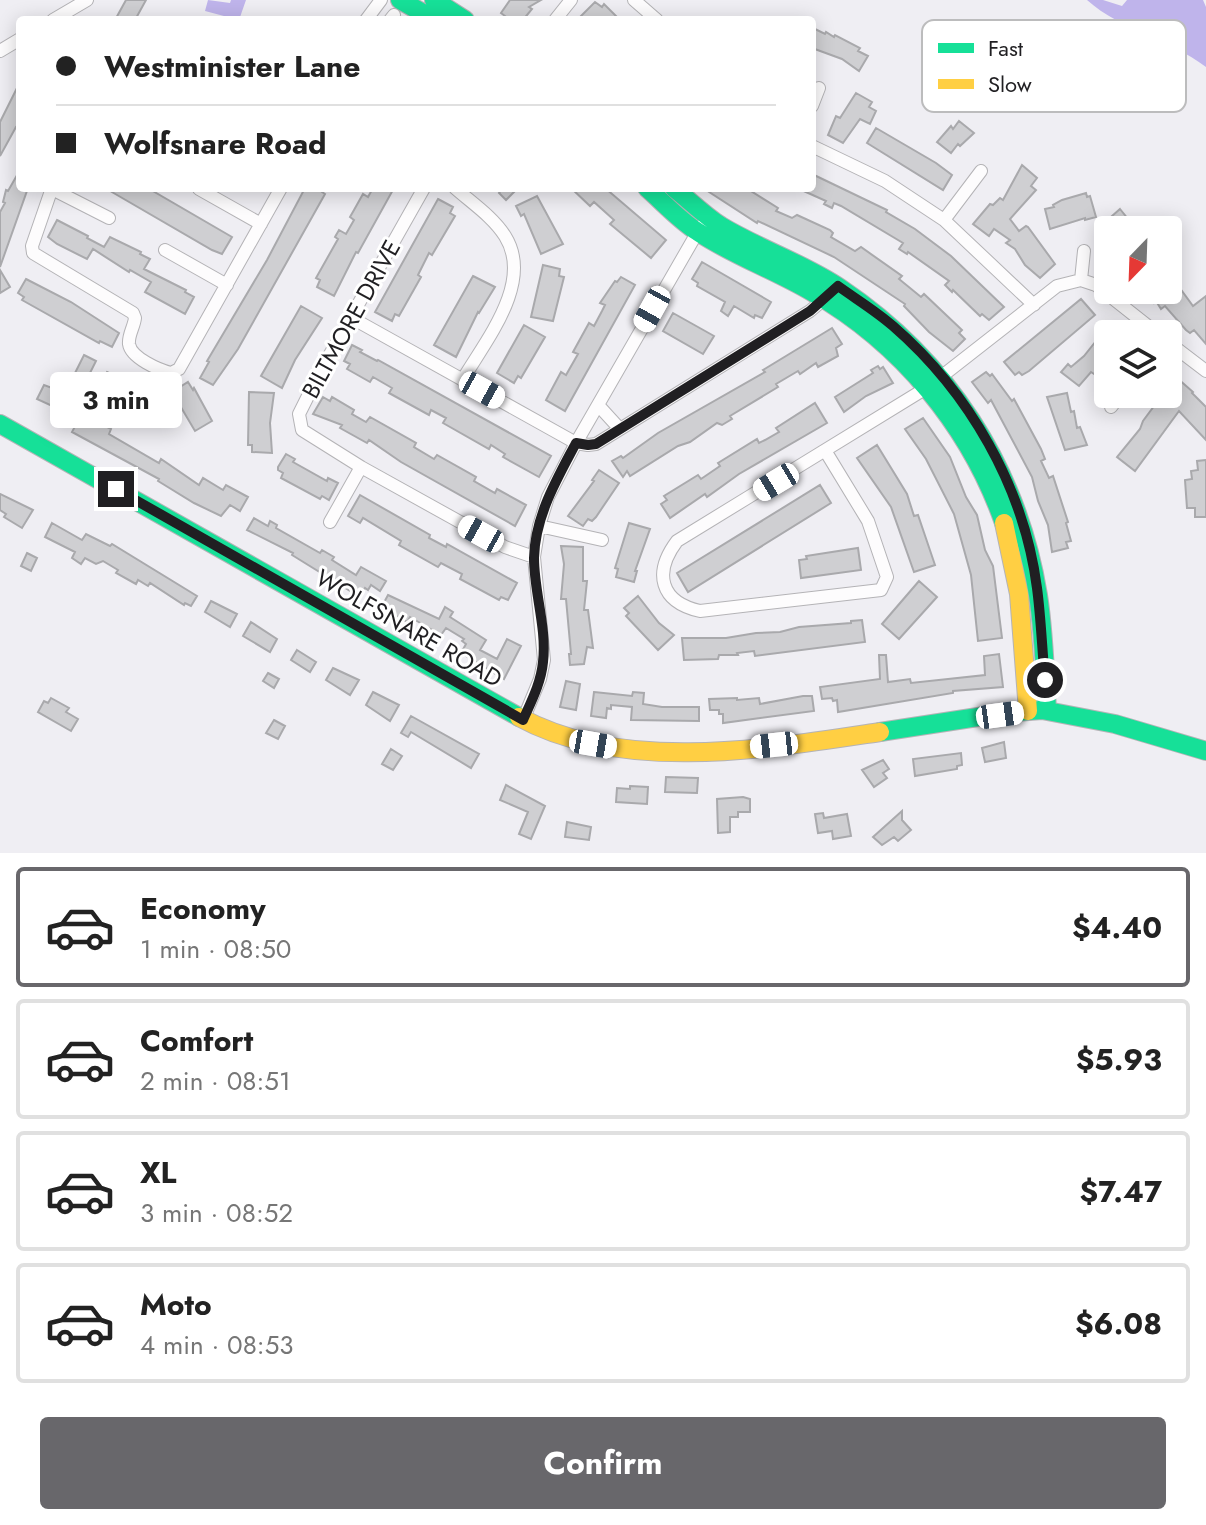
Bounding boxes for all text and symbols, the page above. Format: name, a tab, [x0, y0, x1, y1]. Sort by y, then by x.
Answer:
legend	[922, 20, 1186, 112]
text: Fast	[988, 32, 1024, 64]
text: Westminister Lane	[104, 45, 361, 88]
text: Slow	[988, 68, 1032, 100]
text: Wolfsnare Road	[104, 122, 327, 165]
north arrow	[1094, 216, 1182, 304]
map controls	[1094, 216, 1182, 408]
street label: BILTMORE DRIVE	[293, 233, 409, 405]
car	[630, 282, 674, 336]
button: layers	[1094, 320, 1182, 408]
car	[455, 368, 509, 412]
callout: 3 min	[50, 373, 182, 429]
text: 3 min	[82, 381, 150, 419]
car	[749, 459, 803, 505]
route end	[98, 471, 134, 507]
car	[454, 512, 508, 556]
street label: WOLFSNARE ROAD	[309, 560, 509, 696]
route start	[1027, 662, 1063, 698]
car	[975, 700, 1025, 730]
car	[567, 728, 619, 760]
car	[749, 731, 799, 759]
text: Economy	[140, 887, 266, 930]
icon: car	[44, 891, 116, 963]
text: $4.40	[1072, 906, 1162, 949]
text: 1 min · 08:50	[140, 930, 291, 968]
text: Comfort	[140, 1019, 253, 1062]
icon: car	[44, 1023, 116, 1095]
text: $5.93	[1076, 1038, 1162, 1081]
text: 2 min · 08:51	[140, 1062, 291, 1100]
text: XL	[140, 1151, 176, 1194]
icon: car	[44, 1155, 116, 1227]
text: $7.47	[1080, 1170, 1162, 1213]
text: 3 min · 08:52	[140, 1194, 293, 1232]
text: Moto	[140, 1283, 212, 1326]
icon: car	[44, 1287, 116, 1359]
text: $6.08	[1075, 1302, 1162, 1345]
text: 4 min · 08:53	[140, 1326, 294, 1364]
button: Confirm	[40, 1417, 1166, 1509]

